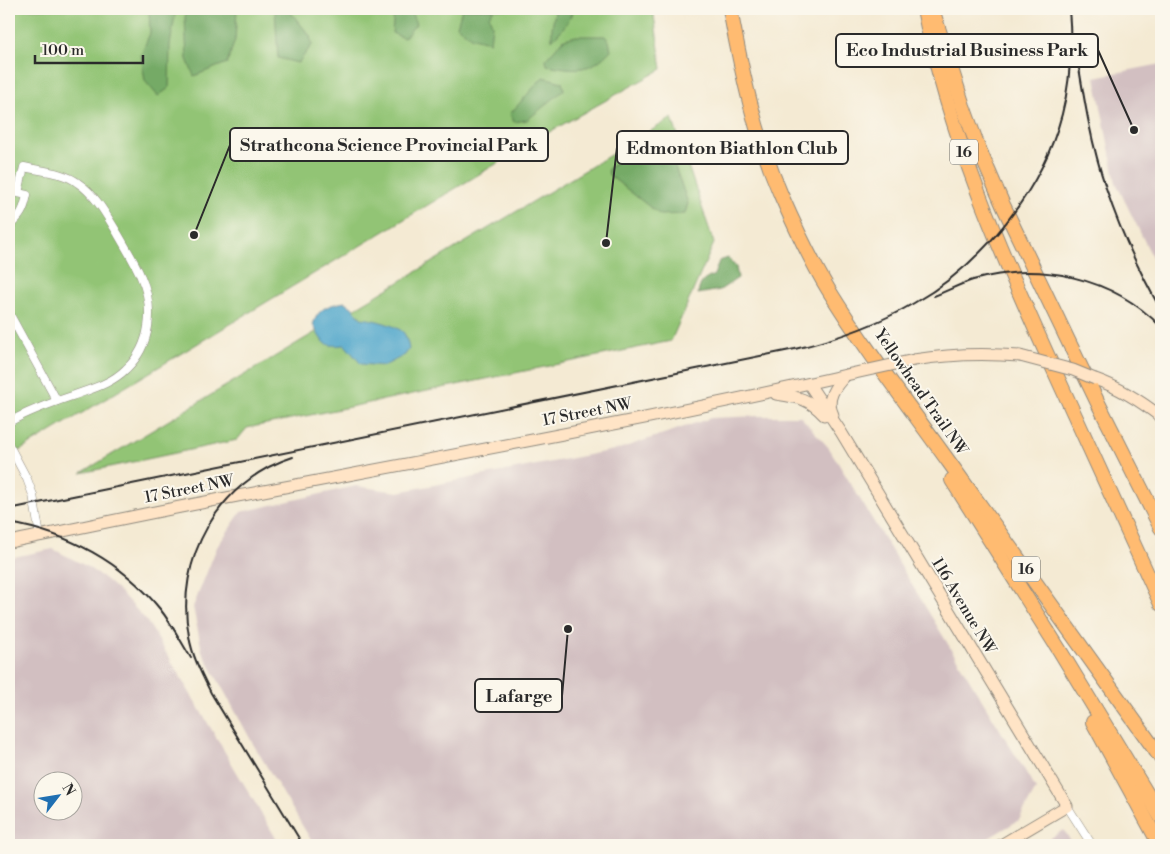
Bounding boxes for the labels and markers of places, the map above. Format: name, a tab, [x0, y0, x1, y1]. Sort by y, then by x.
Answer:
callout: Eco Industrial Business Park	[836, 34, 1098, 67]
callout: Strathcona Science Provincial Park	[230, 128, 548, 161]
callout: Edmonton Biathlon Club	[617, 131, 848, 164]
callout: Lafarge	[475, 679, 562, 712]

